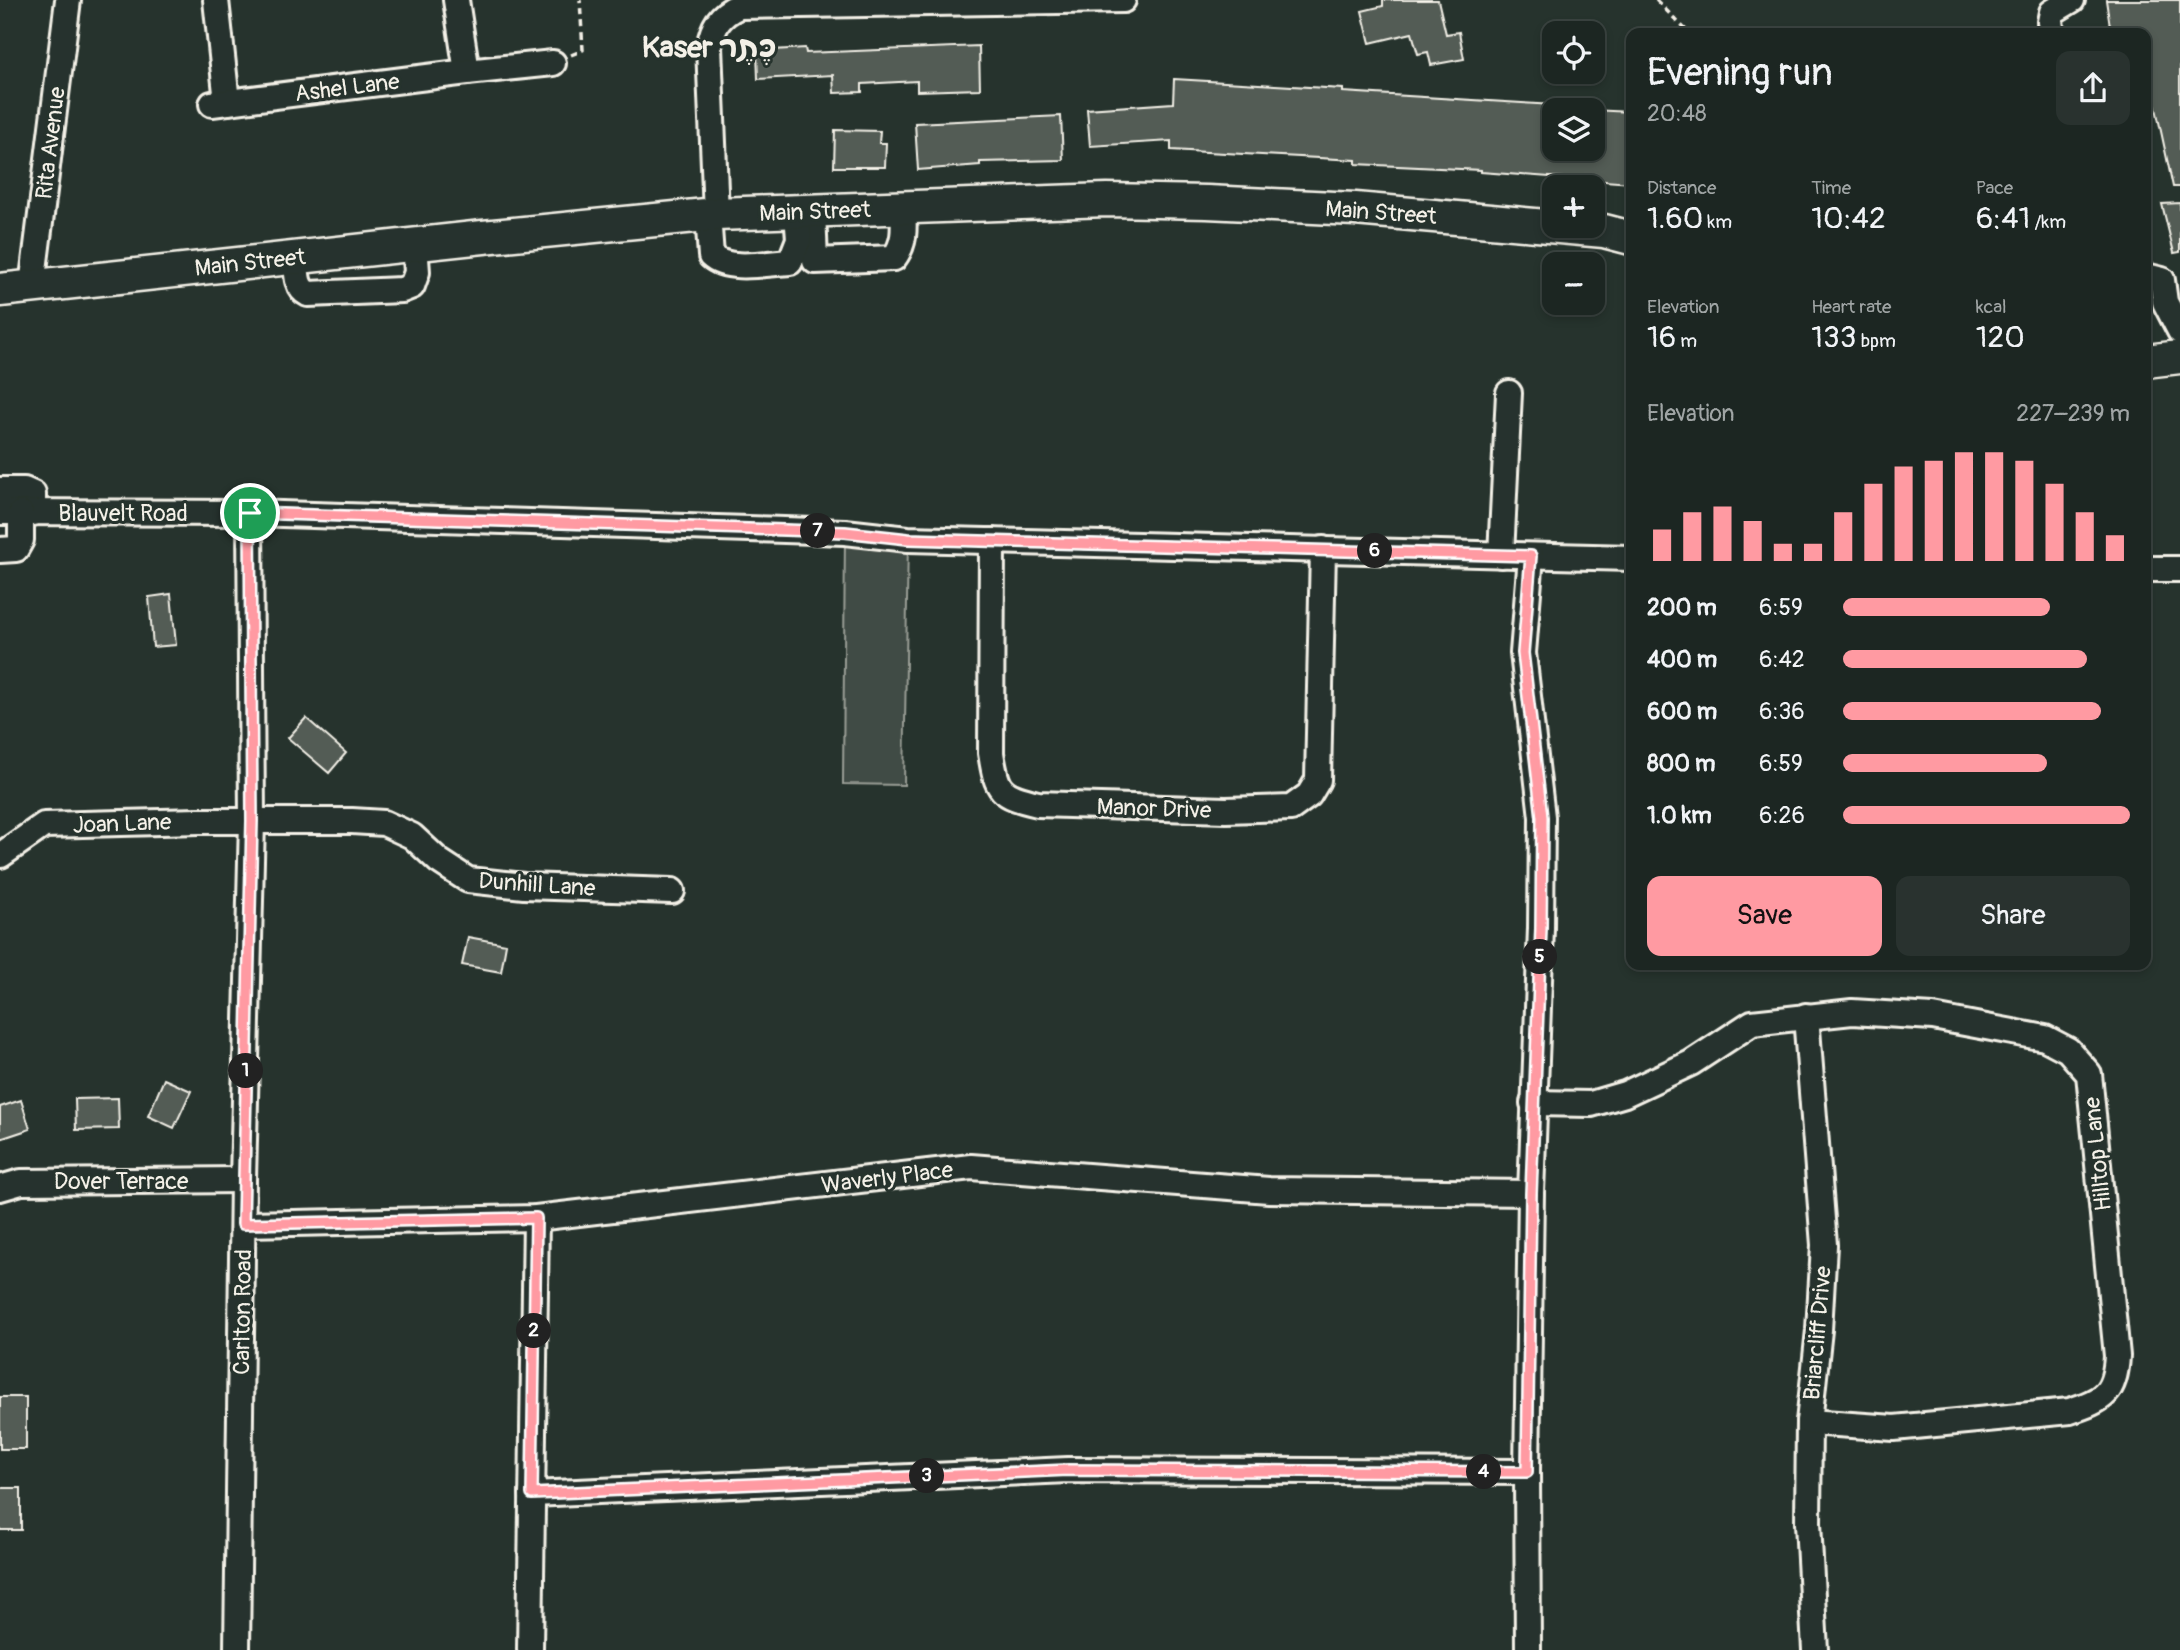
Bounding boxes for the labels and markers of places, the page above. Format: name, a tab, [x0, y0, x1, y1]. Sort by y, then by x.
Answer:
pin	[220, 483, 280, 543]
pin: 7	[800, 514, 836, 548]
pin: 6	[1358, 534, 1392, 568]
pin: 5	[1522, 940, 1558, 974]
pin: 1	[229, 1054, 264, 1088]
pin: 2	[516, 1314, 552, 1348]
pin: 4	[1466, 1454, 1502, 1490]
pin: 3	[909, 1458, 944, 1494]

